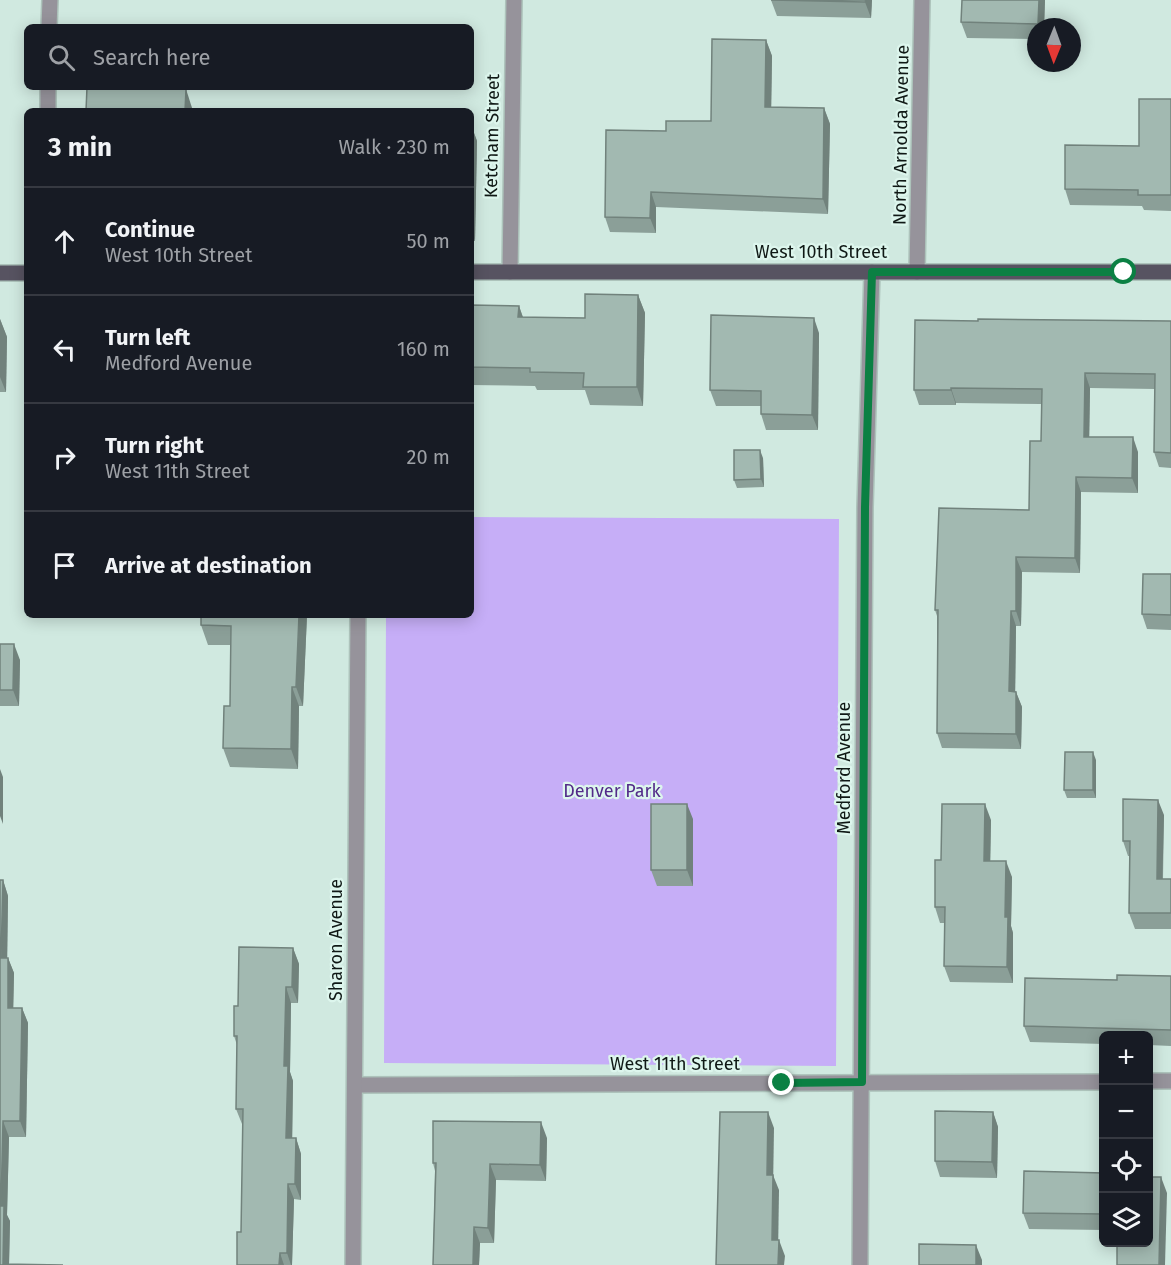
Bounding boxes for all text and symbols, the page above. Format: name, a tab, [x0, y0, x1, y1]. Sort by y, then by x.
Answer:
north arrow	[1027, 18, 1081, 72]
search box	[24, 24, 474, 90]
icon: search	[45, 41, 78, 74]
text: Search here	[93, 44, 211, 71]
street label: North Arnolda Avenue	[888, 45, 914, 225]
street label: Ketcham Street	[480, 73, 504, 198]
text: 3 min	[48, 132, 112, 163]
text: Walk · 230 m	[339, 135, 450, 159]
text: Continue	[105, 216, 195, 243]
icon: ahead	[48, 225, 81, 258]
text: 50 m	[406, 229, 450, 253]
street label: West 10th Street	[755, 241, 888, 263]
text: West 10th Street	[105, 243, 252, 267]
route start	[1110, 258, 1136, 284]
text: Turn left	[105, 324, 190, 351]
icon: left	[48, 333, 81, 366]
text: 160 m	[397, 337, 450, 361]
text: Medford Avenue	[105, 351, 252, 375]
text: Turn right	[105, 432, 204, 459]
icon: right	[48, 441, 81, 474]
text: 20 m	[407, 445, 450, 469]
text: West 11th Street	[105, 459, 250, 483]
icon: arrive	[48, 549, 81, 582]
text: Arrive at destination	[105, 552, 312, 579]
street label: Medford Avenue	[833, 702, 855, 834]
park label: Denver Park	[563, 780, 662, 802]
street label: Sharon Avenue	[325, 879, 347, 1001]
map controls	[1099, 1031, 1153, 1247]
button: +	[1099, 1031, 1153, 1085]
street label: West 11th Street	[610, 1053, 741, 1075]
route end	[768, 1069, 794, 1095]
button: −	[1099, 1085, 1153, 1139]
button: locate	[1099, 1139, 1153, 1193]
button: layers	[1099, 1193, 1153, 1247]

